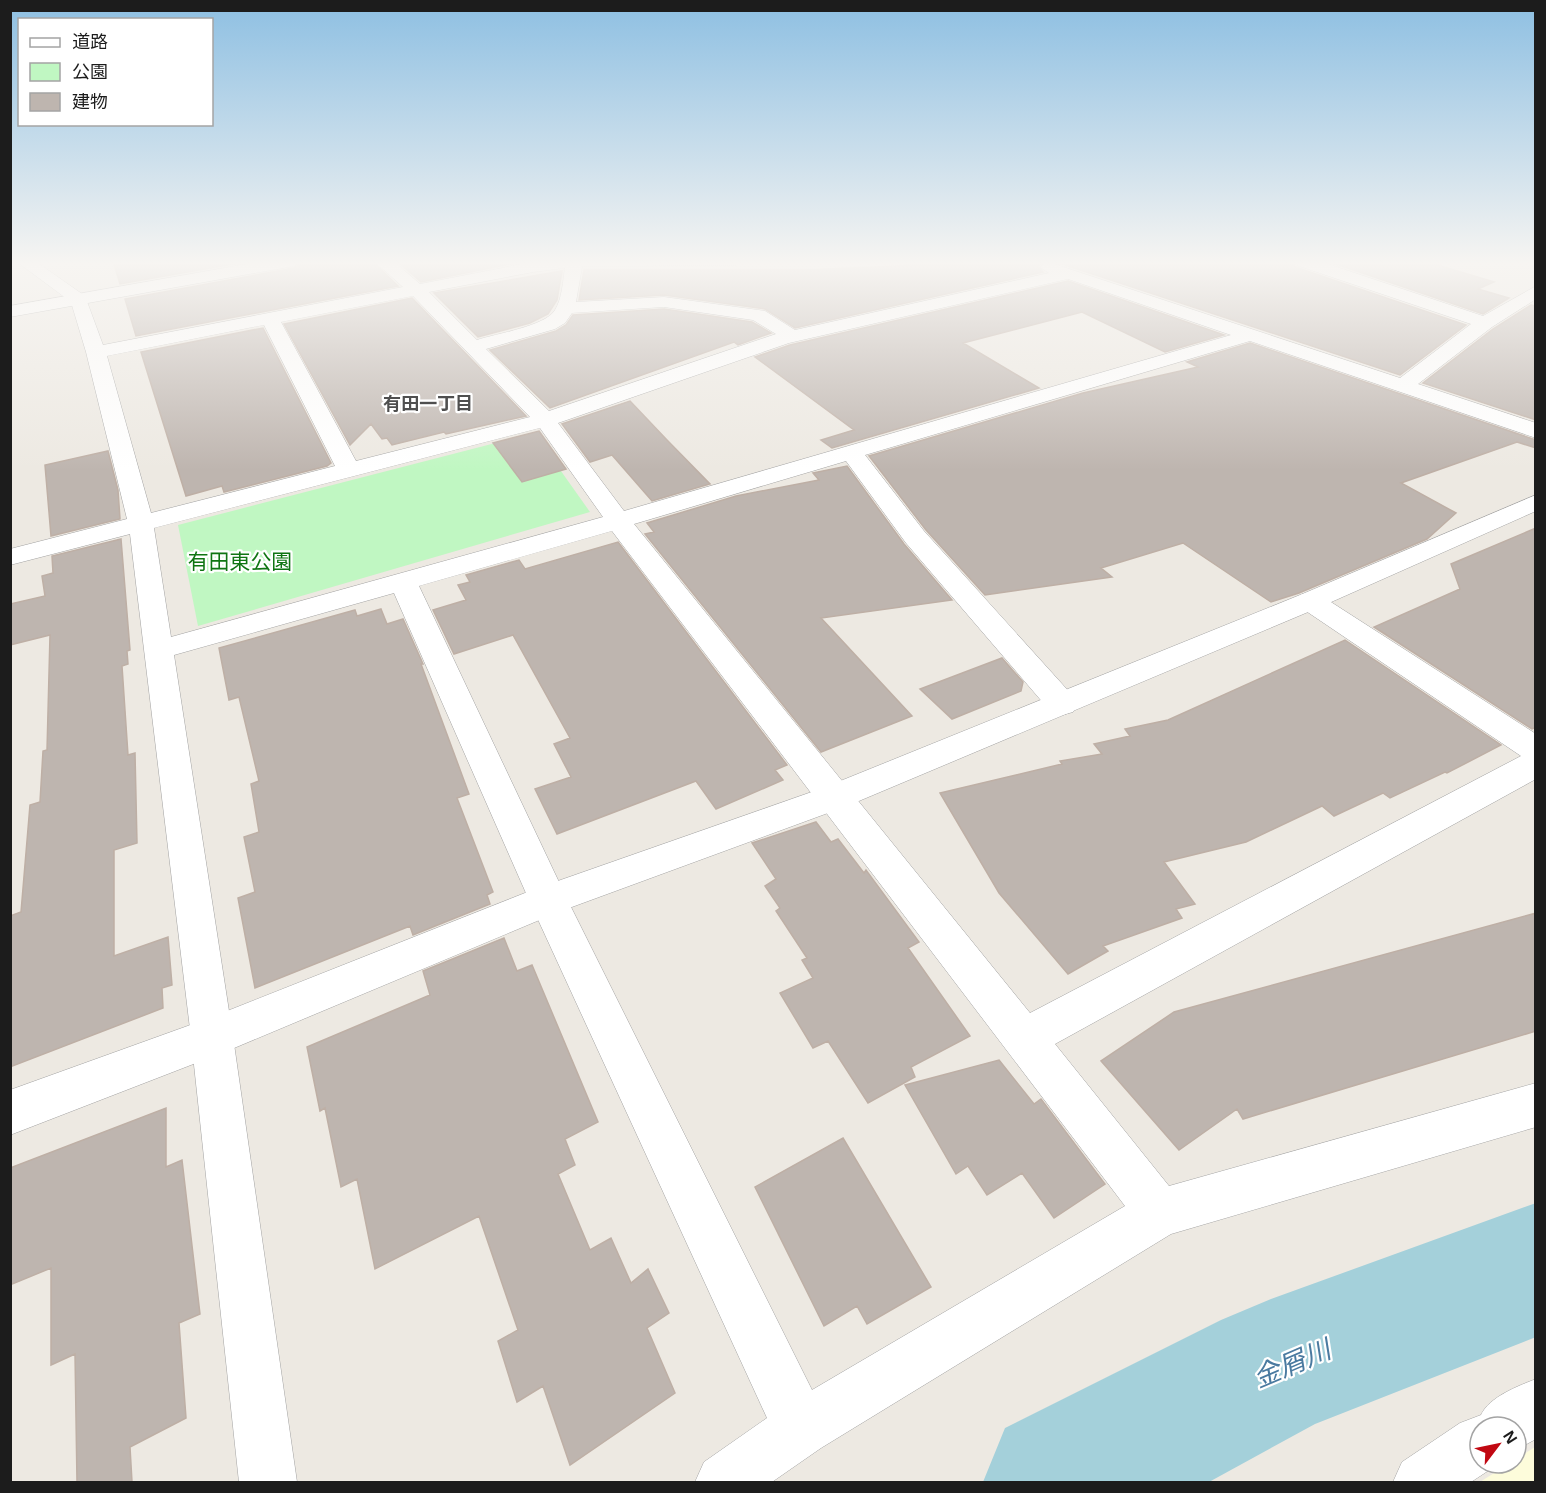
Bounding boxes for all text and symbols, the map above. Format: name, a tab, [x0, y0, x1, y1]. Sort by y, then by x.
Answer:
legend	[18, 18, 213, 126]
text: 道路	[72, 32, 108, 52]
text: 公園	[72, 62, 108, 82]
text: 建物	[72, 92, 108, 112]
district label: 有田一丁目	[383, 394, 473, 414]
park label: 有田東公園	[188, 550, 293, 573]
water label: 金屑川	[1249, 1333, 1338, 1394]
north arrow	[1468, 1415, 1528, 1475]
text: N	[1500, 1428, 1521, 1447]

